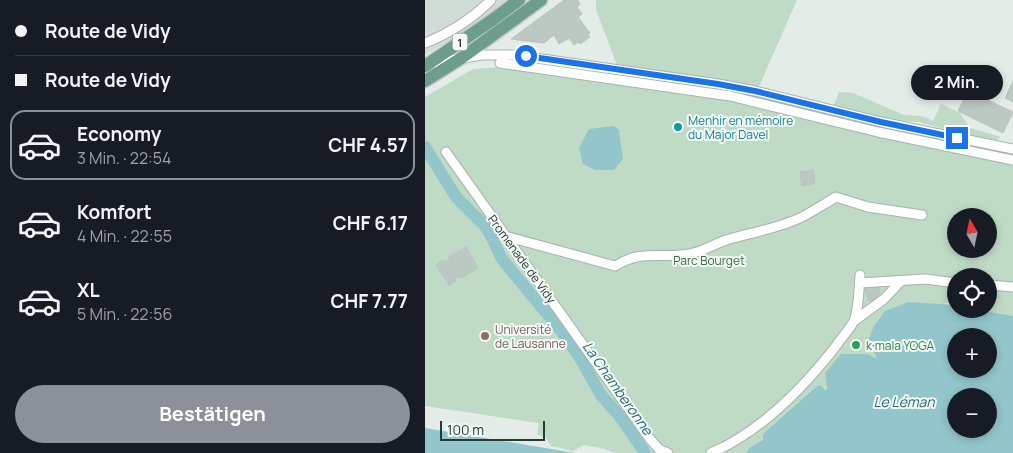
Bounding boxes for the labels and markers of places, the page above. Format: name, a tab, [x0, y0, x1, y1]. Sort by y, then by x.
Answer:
place label: Menhir en mémoire du Major Davel	[688, 112, 793, 143]
marker: Menhir en mémoire du Major Davel	[672, 121, 684, 133]
place label: Université de Lausanne	[495, 321, 566, 352]
marker: Université de Lausanne	[479, 330, 491, 342]
place label: k·mala YOGA	[866, 337, 934, 354]
marker: k·mala YOGA	[850, 339, 862, 351]

